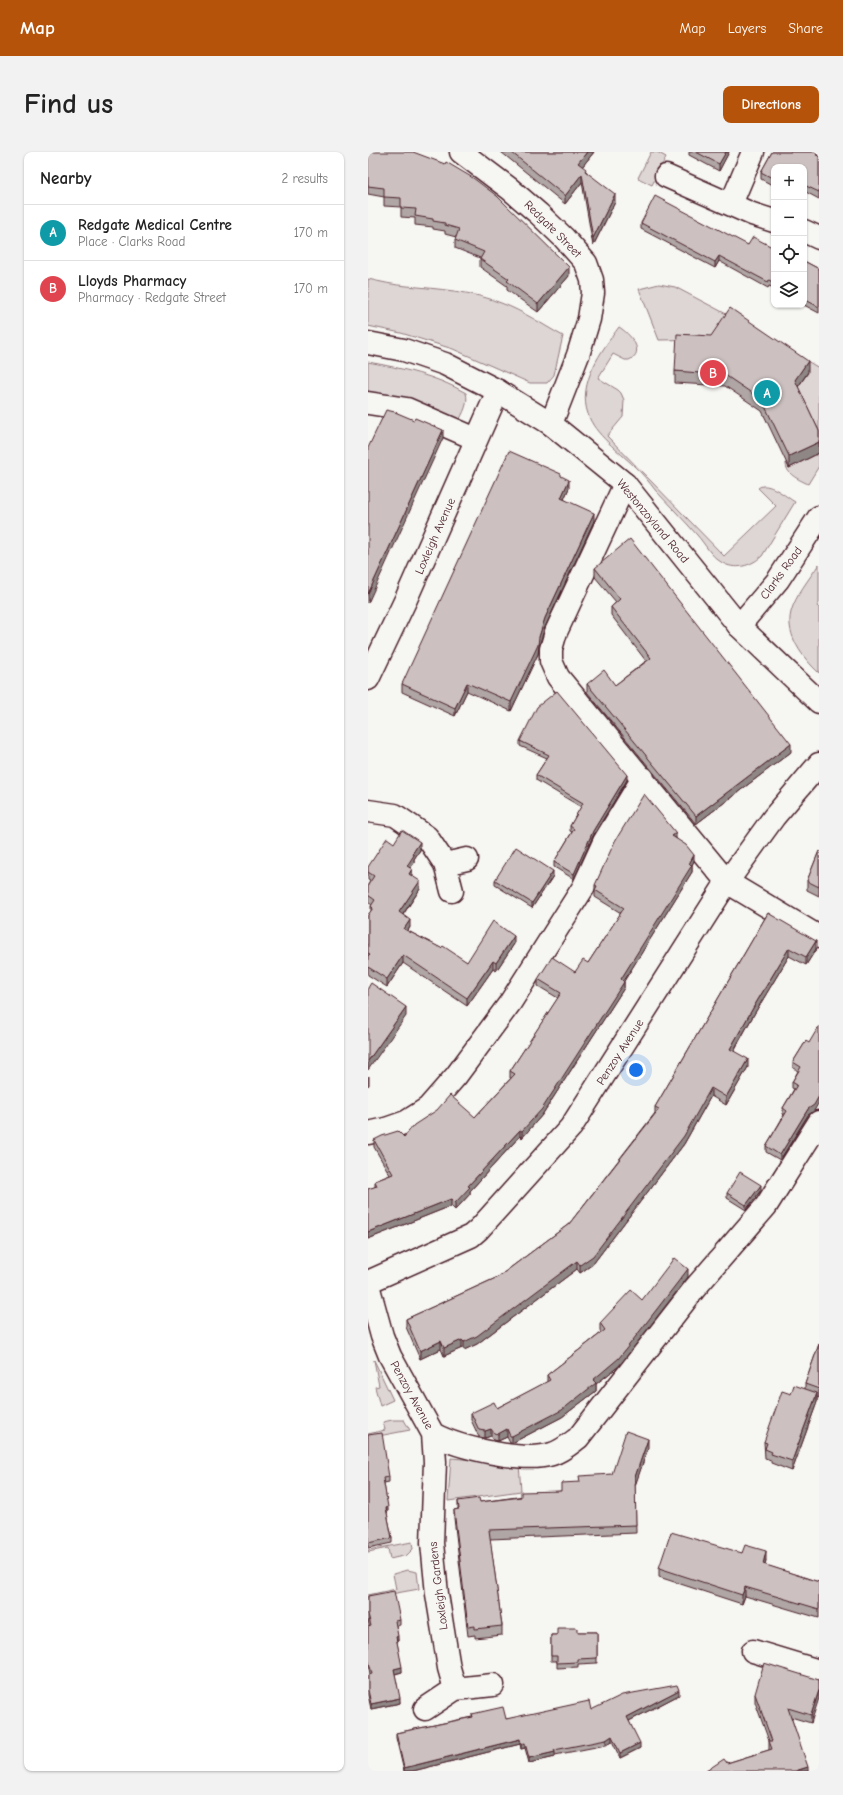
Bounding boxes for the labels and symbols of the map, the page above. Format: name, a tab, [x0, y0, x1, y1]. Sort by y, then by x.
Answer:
street label: Redgate Street	[522, 198, 585, 261]
pin: B	[700, 358, 726, 388]
pin: A	[754, 378, 780, 408]
street label: Westonzoyland Road	[614, 476, 692, 566]
street label: Loxleigh Avenue	[412, 496, 458, 576]
street label: Clarks Road	[757, 544, 805, 602]
street label: Penzoy Avenue	[593, 1016, 647, 1088]
your location	[626, 1060, 646, 1080]
street label: Penzoy Avenue	[387, 1358, 437, 1432]
street label: Loxleigh Gardens	[426, 1541, 450, 1631]

